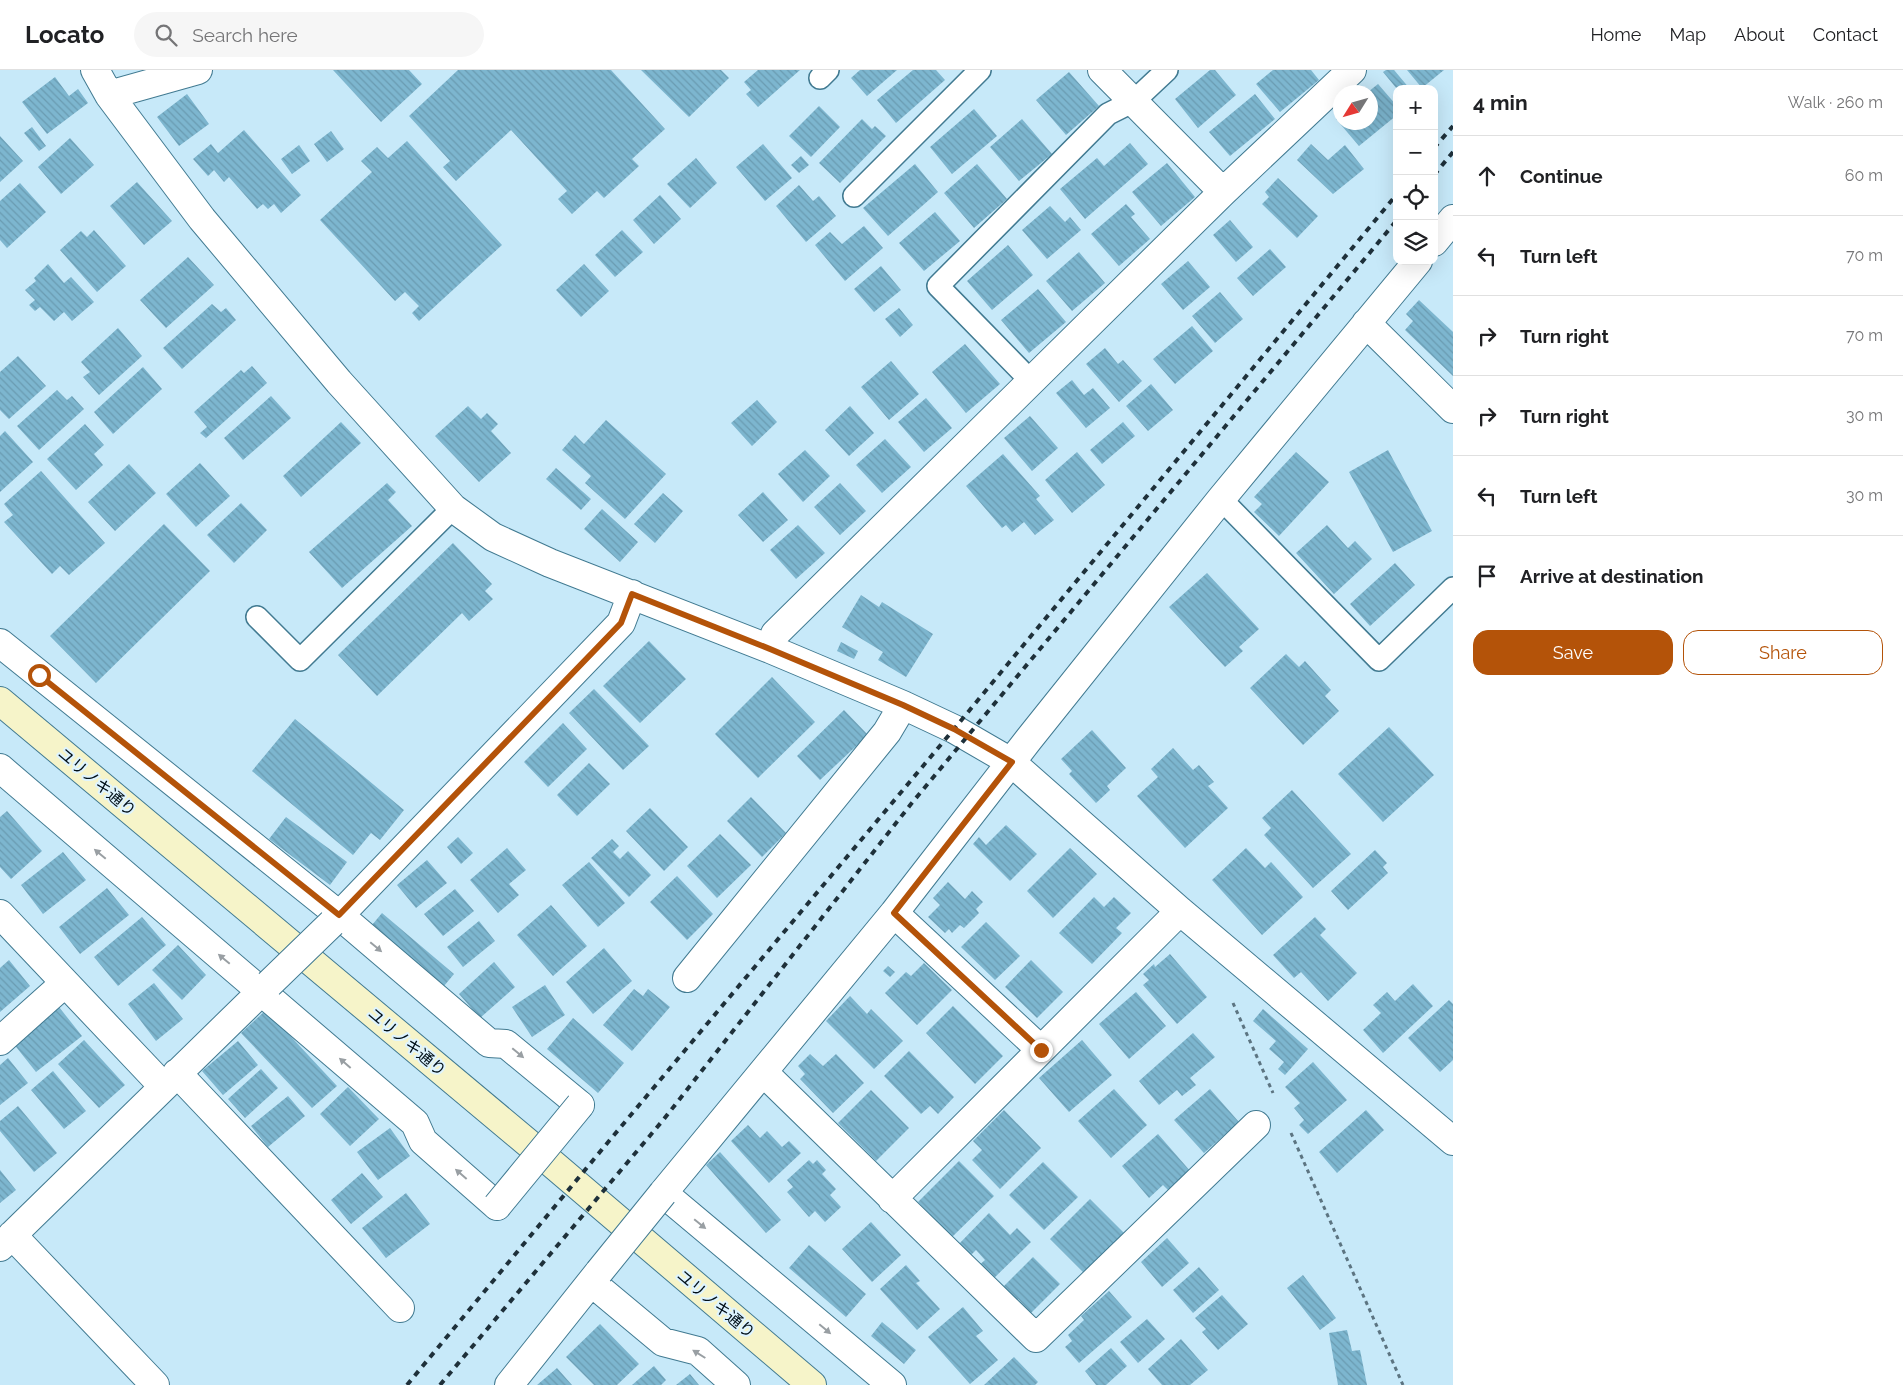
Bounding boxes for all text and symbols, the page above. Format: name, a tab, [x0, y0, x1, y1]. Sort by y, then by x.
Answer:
search box	[134, 12, 484, 57]
text: Locato	[25, 20, 104, 49]
icon: search	[152, 21, 180, 49]
text: Search here	[192, 24, 298, 46]
text: Home	[1590, 24, 1641, 45]
text: Map	[1669, 24, 1706, 45]
text: About	[1734, 24, 1785, 45]
text: Contact	[1813, 24, 1878, 45]
north arrow	[1333, 85, 1378, 130]
map controls	[1393, 85, 1438, 265]
button: +	[1393, 85, 1438, 130]
text: 4 min	[1473, 90, 1528, 115]
text: Walk · 260 m	[1788, 93, 1883, 112]
button: −	[1393, 130, 1438, 175]
icon: ahead	[1473, 162, 1501, 190]
text: Continue	[1520, 165, 1603, 187]
text: 60 m	[1845, 166, 1883, 185]
button: locate	[1393, 175, 1438, 220]
button: layers	[1393, 220, 1438, 265]
icon: left	[1473, 242, 1501, 270]
text: Turn left	[1520, 245, 1597, 267]
text: 70 m	[1846, 246, 1883, 265]
icon: right	[1473, 322, 1501, 350]
text: Turn right	[1520, 325, 1609, 347]
text: 70 m	[1846, 326, 1883, 345]
icon: right	[1473, 402, 1501, 430]
text: Turn right	[1520, 405, 1609, 427]
text: 30 m	[1846, 406, 1883, 425]
icon: left	[1473, 482, 1501, 510]
text: Turn left	[1520, 485, 1597, 507]
text: 30 m	[1846, 486, 1883, 505]
icon: arrive	[1473, 562, 1501, 590]
text: Arrive at destination	[1520, 565, 1704, 587]
button: Save	[1473, 630, 1673, 675]
button: Share	[1683, 630, 1883, 675]
route start	[28, 664, 51, 687]
street label: ユリノキ通り	[54, 744, 140, 820]
one-way arrow	[95, 848, 107, 860]
one-way arrow	[370, 941, 382, 953]
one-way arrow	[218, 954, 231, 965]
street label: ユリノキ通り	[364, 1004, 450, 1080]
route end	[1030, 1039, 1053, 1062]
one-way arrow	[511, 1048, 524, 1059]
one-way arrow	[338, 1057, 351, 1068]
one-way arrow	[455, 1168, 467, 1180]
one-way arrow	[694, 1219, 707, 1230]
street label: ユリノキ通り	[673, 1266, 759, 1342]
one-way arrow	[818, 1323, 831, 1334]
one-way arrow	[692, 1350, 706, 1359]

